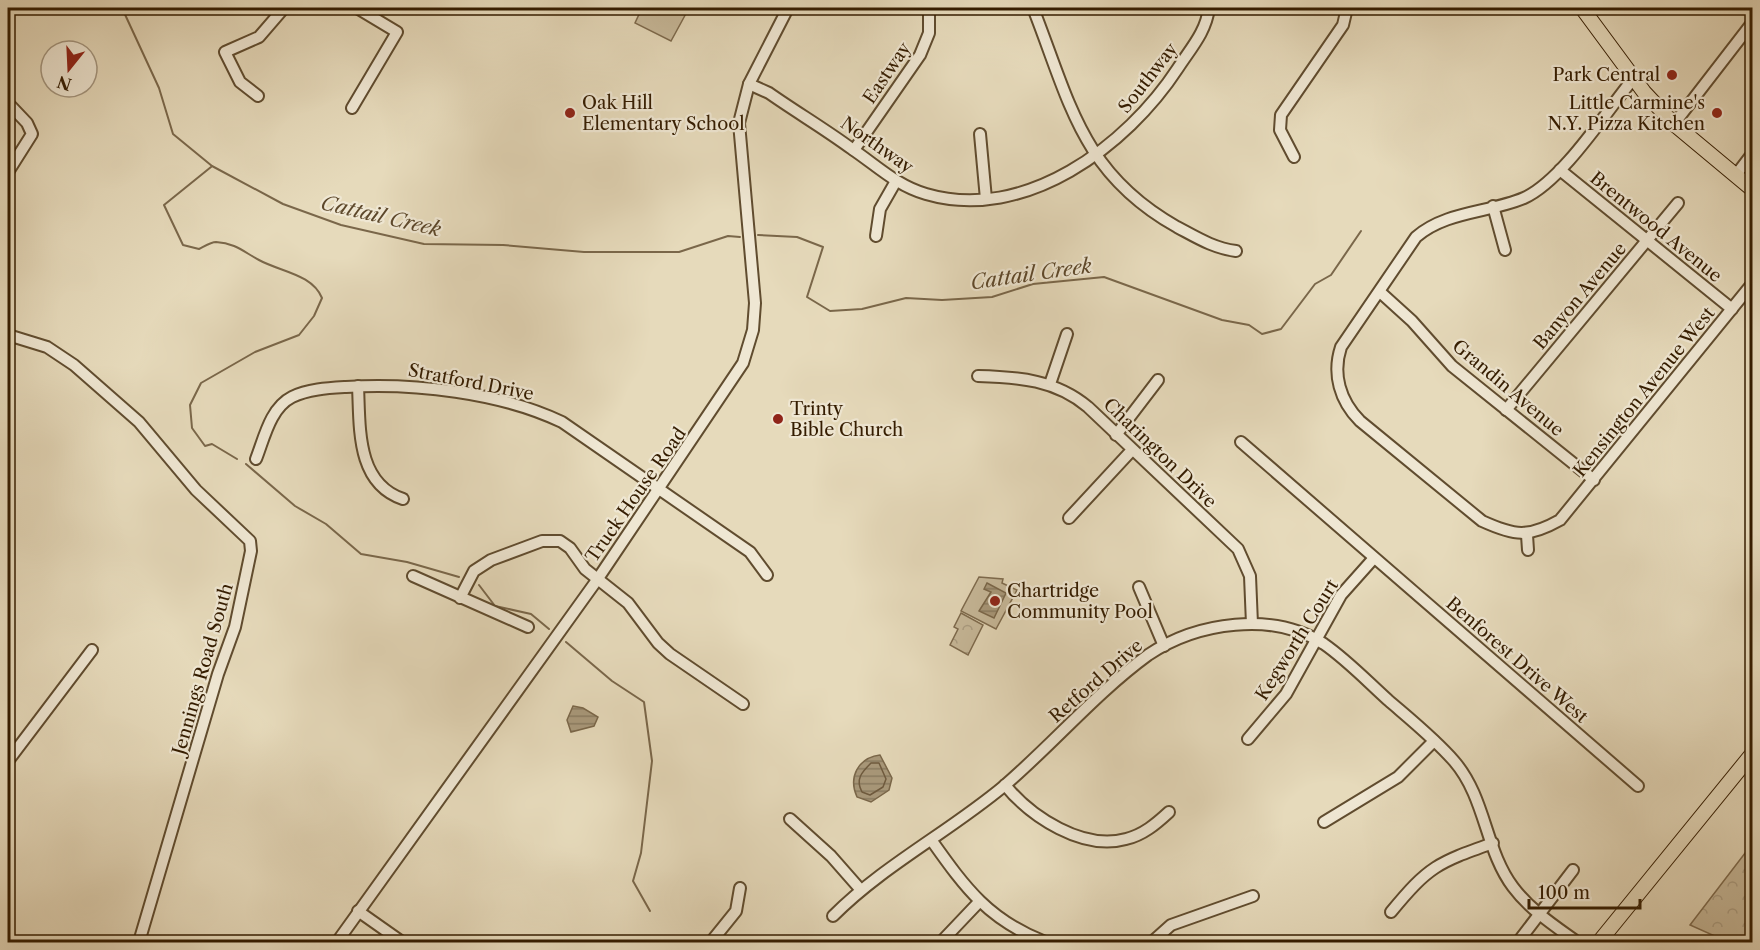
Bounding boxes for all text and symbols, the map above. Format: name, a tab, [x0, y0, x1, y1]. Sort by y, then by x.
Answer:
street label: Eastway	[858, 37, 916, 108]
street label: Southway	[1114, 38, 1183, 118]
north arrow	[39, 39, 99, 99]
place label: Park Central	[1553, 64, 1660, 86]
marker: Park Central	[1665, 68, 1679, 82]
text: N	[55, 72, 74, 95]
place label: Oak Hill Elementary School	[582, 92, 745, 135]
place label: Little Carmine's N.Y. Pizza Kitchen	[1547, 92, 1705, 135]
marker: Oak Hill Elementary School	[563, 106, 577, 120]
marker: Little Carmine's N.Y. Pizza Kitchen	[1710, 106, 1724, 120]
street label: Northway	[836, 112, 918, 179]
street label: Brentwood Avenue	[1586, 167, 1726, 287]
water label: Cattail Creek	[319, 191, 444, 242]
street label: Banyon Avenue	[1529, 238, 1631, 354]
water label: Cattail Creek	[969, 254, 1094, 294]
street label: Kensington Avenue West	[1569, 302, 1720, 481]
street label: Grandin Avenue	[1448, 335, 1568, 441]
street label: Stratford Drive	[406, 359, 536, 405]
street label: Charington Drive	[1099, 393, 1221, 513]
place label: Trinty Bible Church	[790, 398, 903, 441]
marker: Trinty Bible Church	[771, 412, 785, 426]
street label: Truck House Road	[581, 423, 691, 567]
street label: Kegworth Court	[1251, 575, 1343, 705]
place label: Chartridge Community Pool	[1007, 580, 1153, 623]
street label: Jennings Road South	[167, 581, 238, 760]
street label: Benforest Drive West	[1442, 592, 1593, 728]
marker: Chartridge Community Pool	[988, 594, 1002, 608]
street label: Retford Drive	[1045, 634, 1147, 728]
scale bar	[1529, 872, 1640, 910]
text: 100 m	[1538, 882, 1590, 904]

